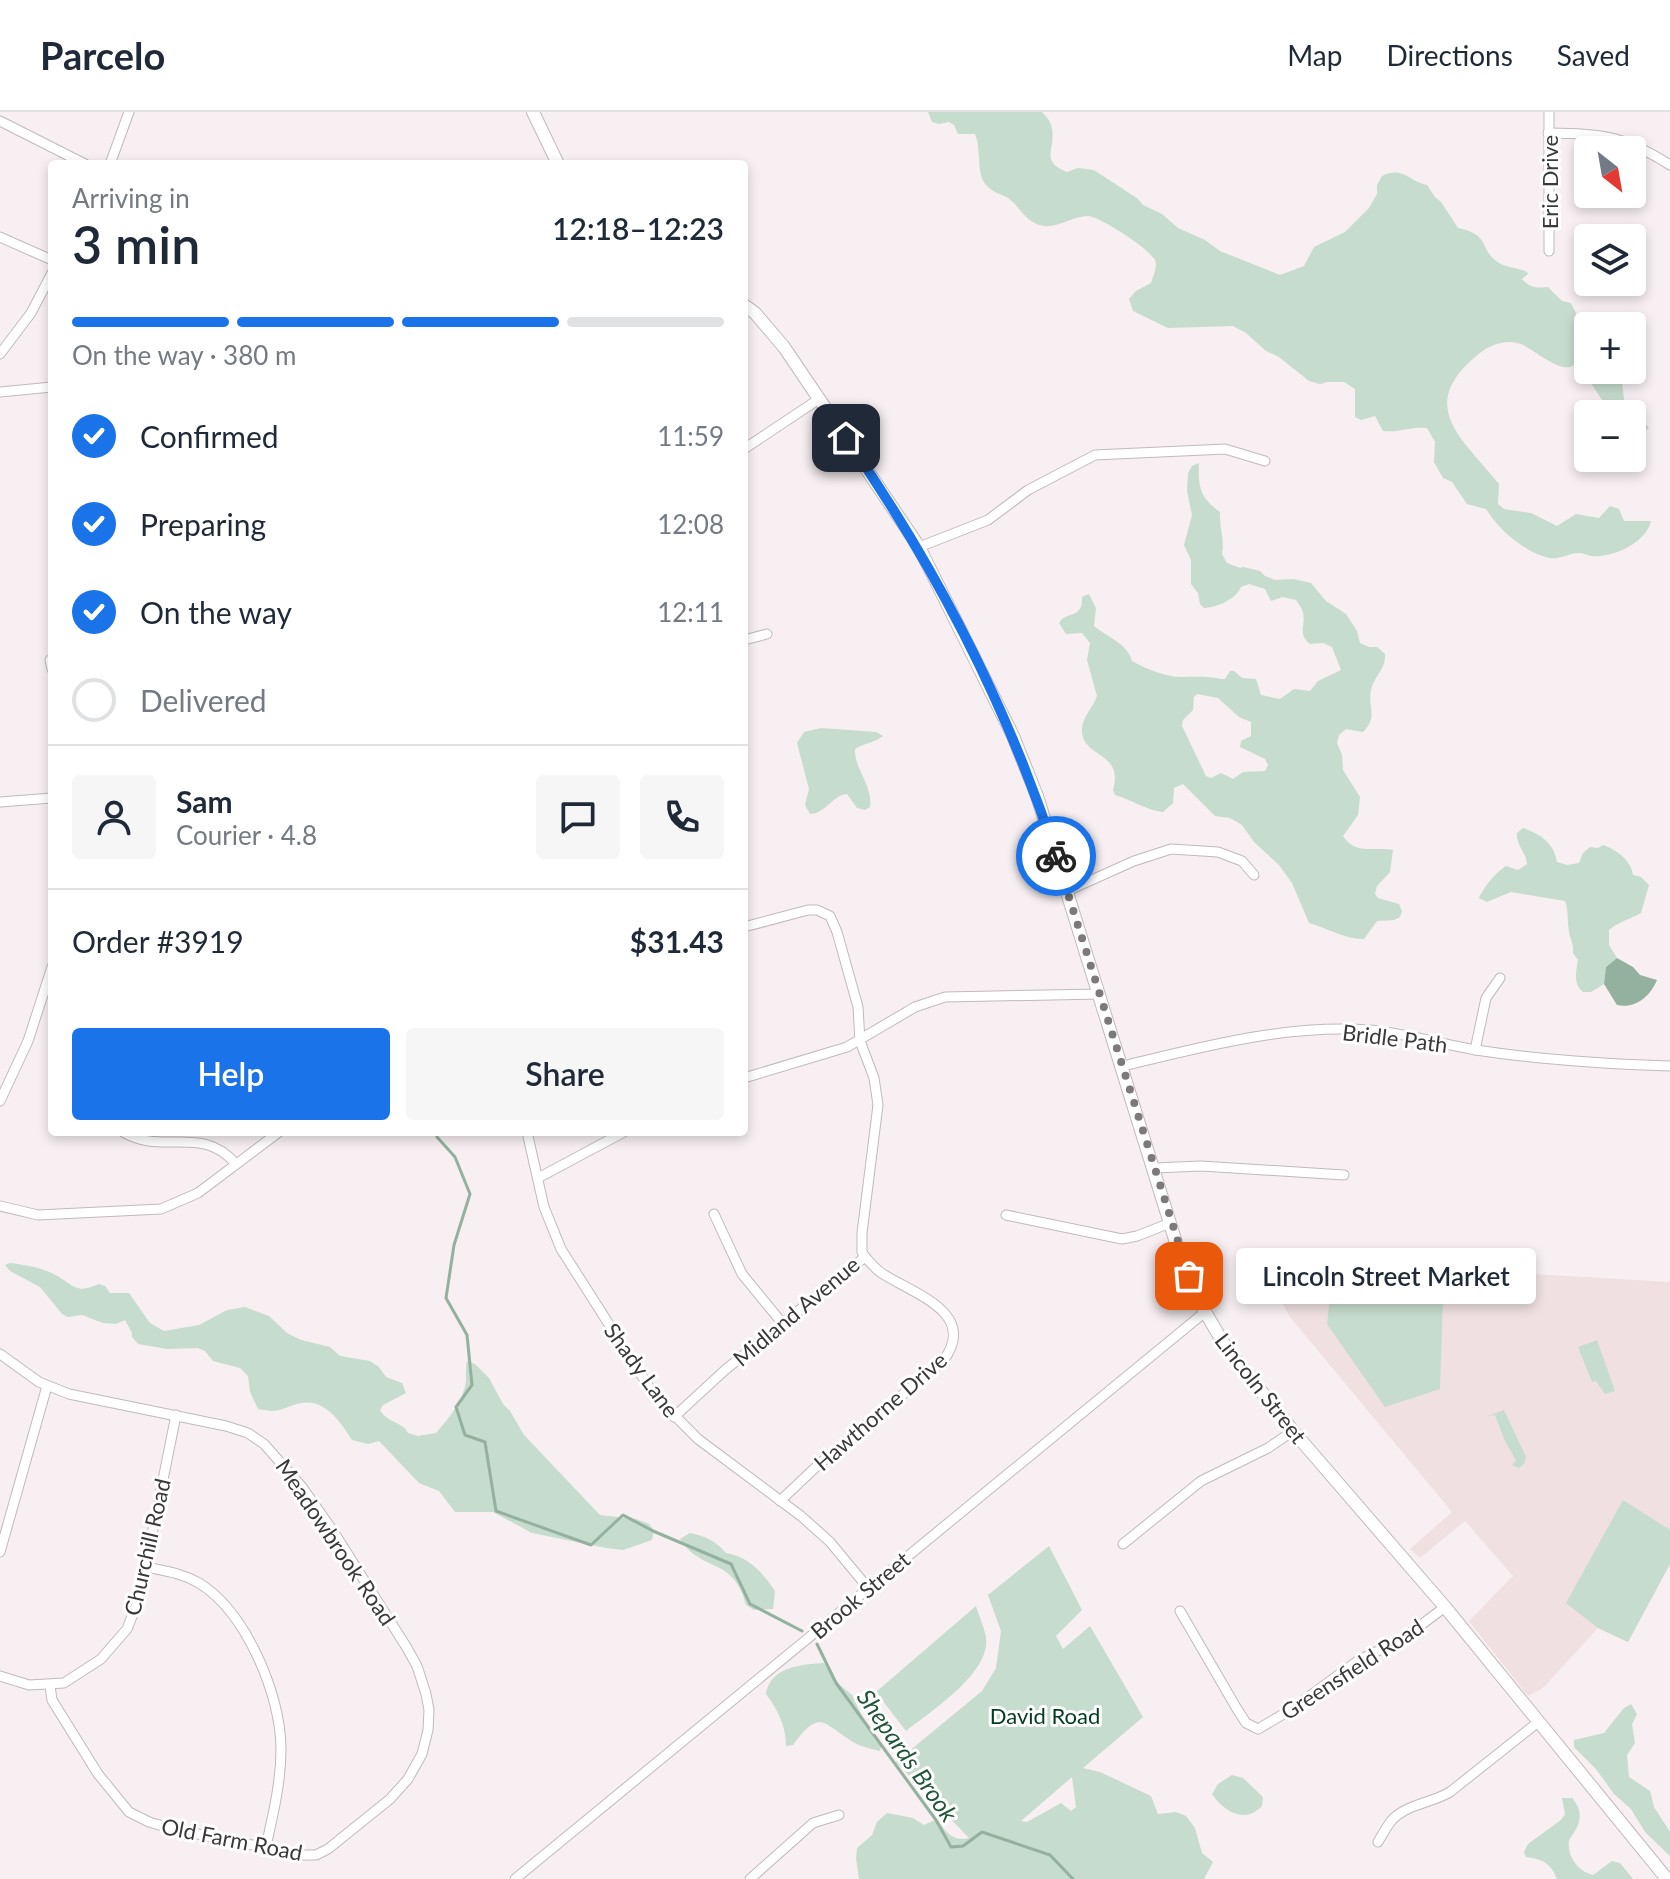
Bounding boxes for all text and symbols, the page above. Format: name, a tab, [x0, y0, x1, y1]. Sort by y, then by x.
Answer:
text: Parcelo	[40, 32, 165, 78]
text: Map	[1287, 38, 1342, 72]
text: Directions	[1386, 38, 1513, 72]
text: Saved	[1557, 38, 1630, 72]
street label: Eric Drive	[1536, 135, 1563, 229]
north arrow	[1574, 136, 1646, 208]
map controls	[1574, 136, 1646, 472]
text: Arriving in	[72, 182, 190, 214]
text: 12:18–12:23	[552, 210, 724, 246]
text: 3 min	[72, 213, 200, 275]
button: layers	[1574, 224, 1646, 296]
button: +	[1574, 312, 1646, 384]
text: On the way · 380 m	[72, 339, 296, 371]
button: −	[1574, 400, 1646, 472]
pin	[812, 404, 880, 472]
icon: check	[72, 414, 116, 458]
icon: home	[824, 416, 868, 460]
text: Confirmed	[140, 418, 279, 454]
text: 11:59	[657, 420, 724, 452]
icon: check	[72, 502, 116, 546]
text: Preparing	[140, 506, 266, 542]
text: 12:08	[657, 508, 724, 540]
icon: check	[72, 590, 116, 634]
text: On the way	[140, 594, 292, 630]
text: 12:11	[657, 596, 724, 628]
text: Delivered	[140, 682, 267, 718]
button: person	[72, 775, 156, 859]
button: chat	[536, 775, 620, 859]
button: phone	[640, 775, 724, 859]
text: Sam	[176, 783, 233, 819]
courier	[1016, 816, 1096, 896]
text: Courier · 4.8	[176, 819, 317, 851]
icon: bike	[1034, 834, 1078, 878]
text: Order #3919	[72, 923, 244, 959]
text: $31.43	[630, 923, 724, 959]
street label: Bridle Path	[1341, 1018, 1449, 1058]
button: Help	[72, 1028, 390, 1120]
button: Share	[406, 1028, 724, 1120]
pin	[1155, 1242, 1223, 1310]
callout: Lincoln Street Market	[1237, 1248, 1537, 1304]
street label: Midland Avenue	[727, 1250, 865, 1372]
icon: bag	[1167, 1254, 1211, 1298]
text: Lincoln Street Market	[1262, 1260, 1510, 1292]
street label: Shady Lane	[599, 1318, 685, 1422]
street label: Lincoln Street	[1210, 1327, 1313, 1449]
street label: Hawthorne Drive	[808, 1346, 952, 1476]
street label: Meadowbrook Road	[270, 1454, 402, 1630]
street label: Churchill Road	[118, 1476, 176, 1618]
street label: Brook Street	[805, 1546, 915, 1644]
street label: Greensfield Road	[1276, 1613, 1428, 1725]
water label: Shepards Brook	[852, 1683, 965, 1827]
park label: David Road	[990, 1702, 1100, 1729]
street label: Old Farm Road	[159, 1812, 305, 1866]

